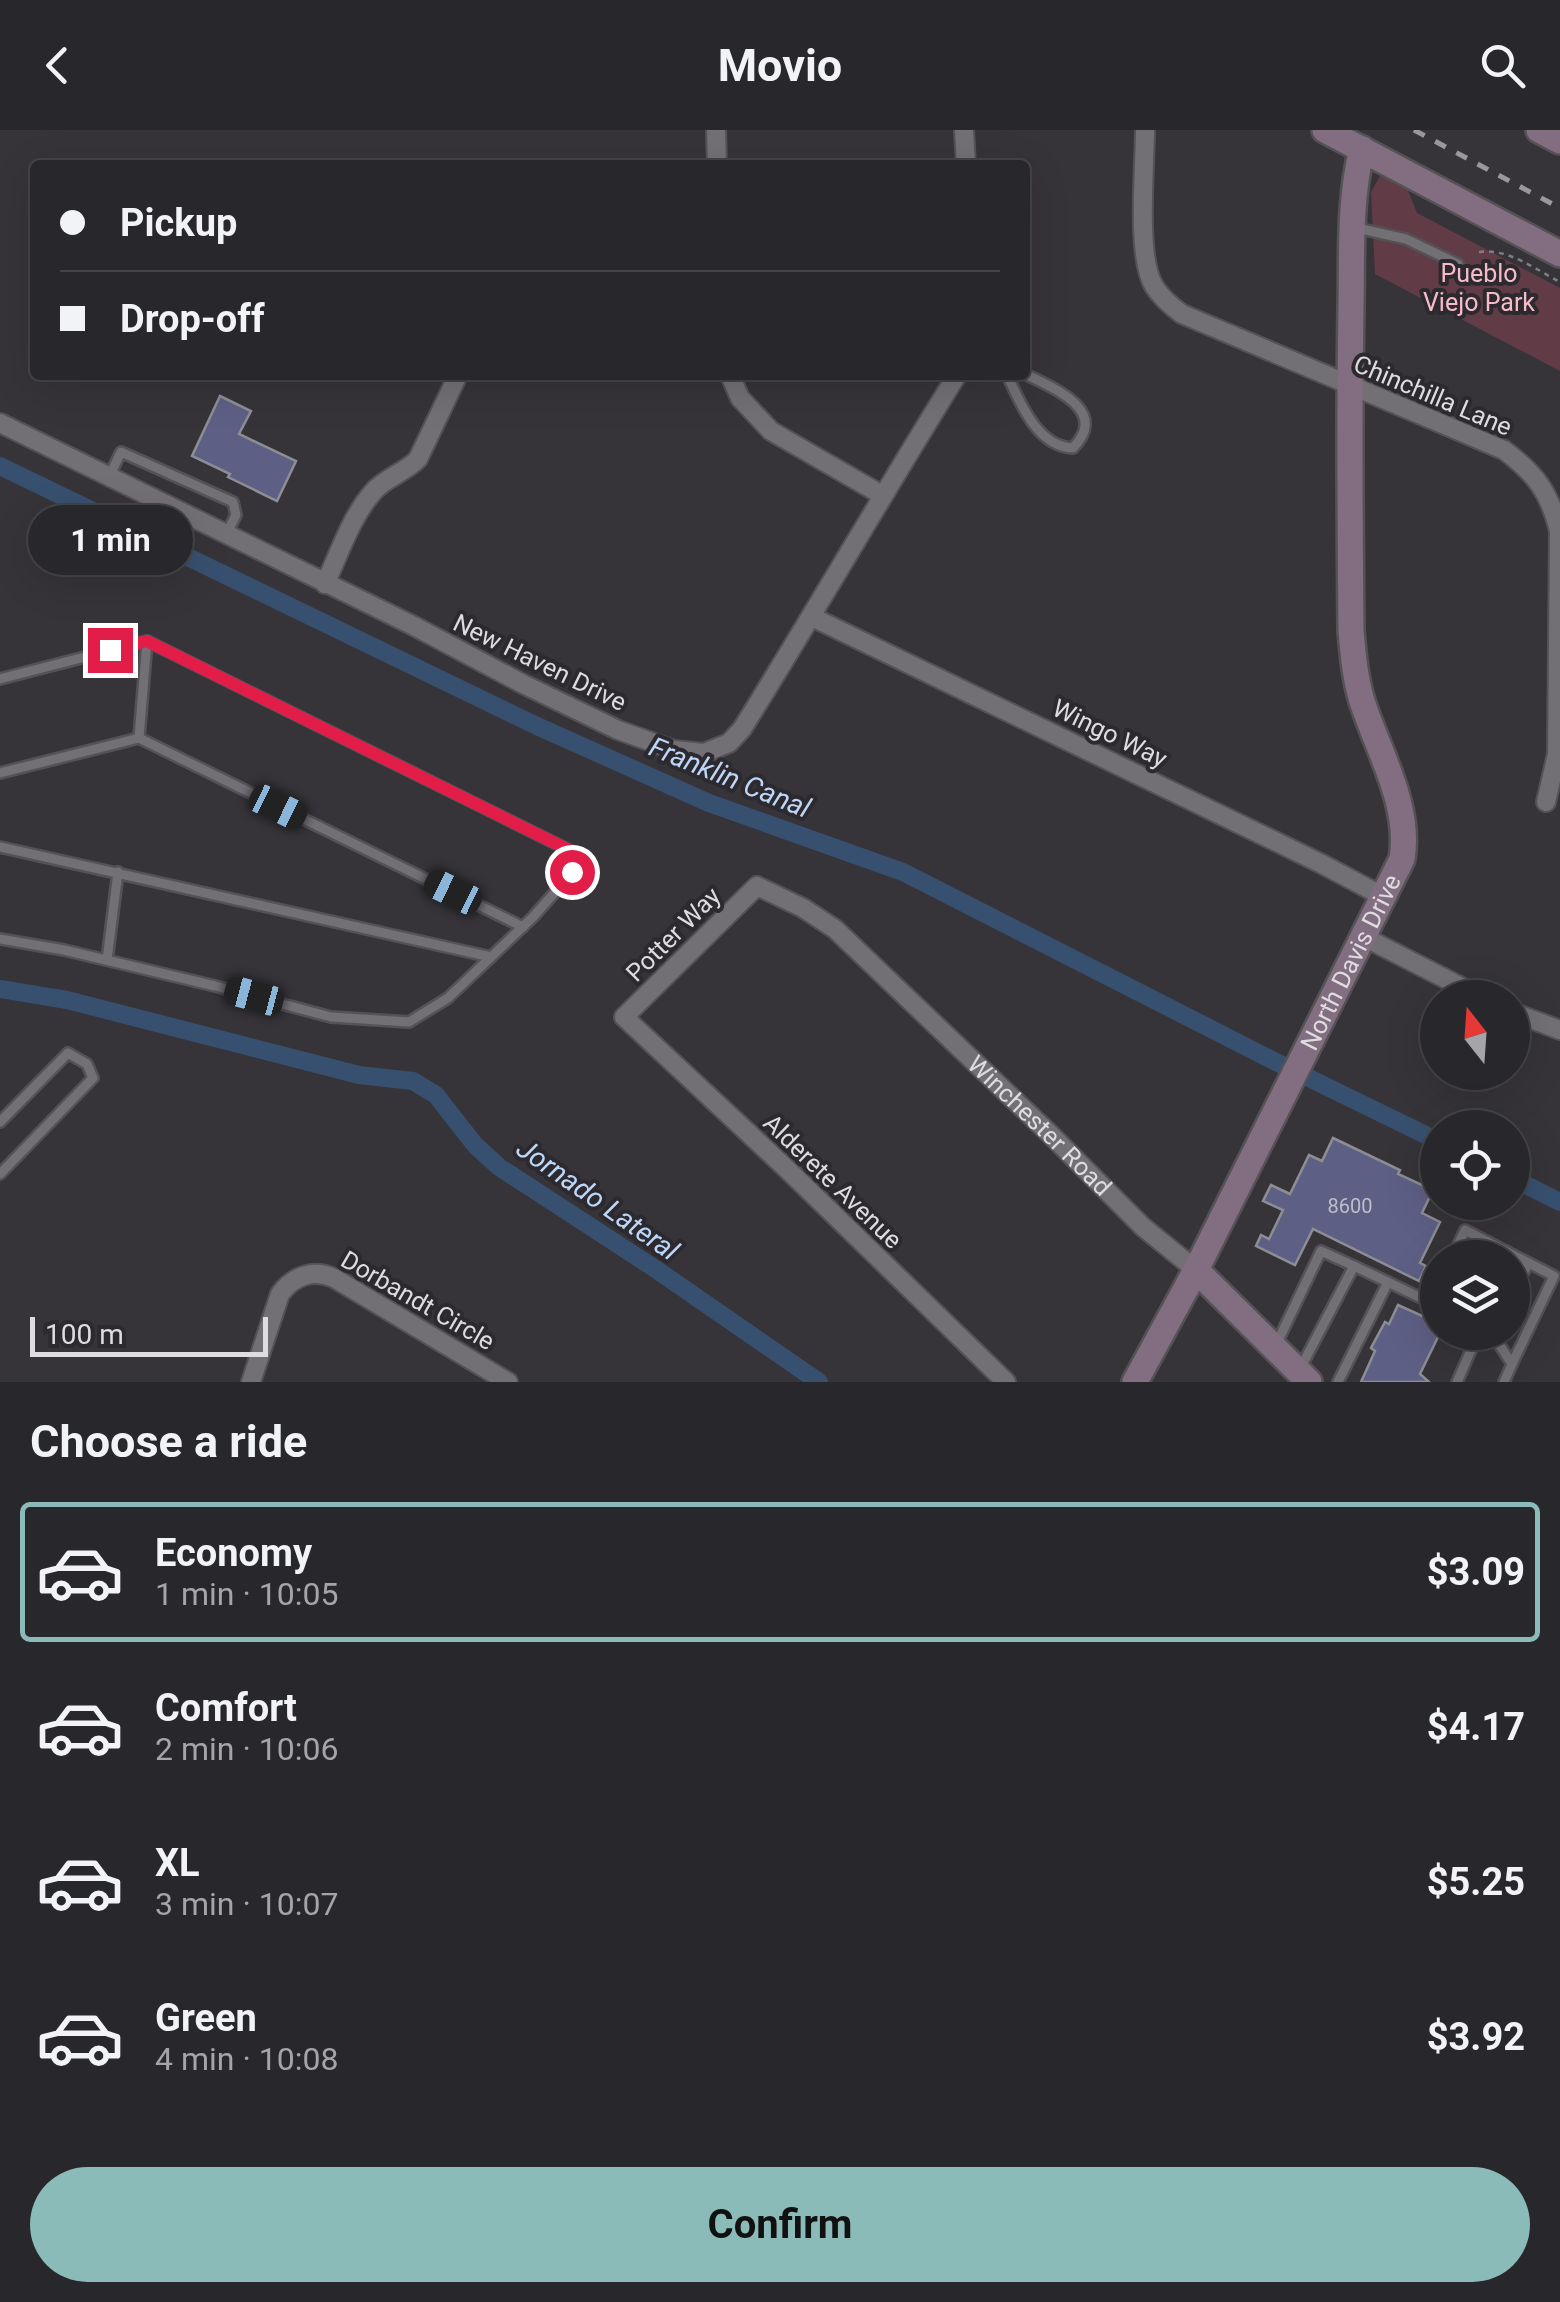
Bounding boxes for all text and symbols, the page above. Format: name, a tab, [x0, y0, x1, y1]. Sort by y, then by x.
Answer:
icon: back	[30, 38, 85, 93]
icon: search	[1475, 38, 1530, 93]
text: Movio	[718, 39, 842, 92]
text: Pickup	[120, 201, 237, 245]
park label: Pueblo Viejo Park	[1423, 259, 1535, 317]
text: Drop-off	[120, 297, 265, 341]
street label: Chinchilla Lane	[1349, 349, 1516, 442]
callout: 1 min	[28, 505, 192, 575]
text: 1 min	[70, 521, 151, 559]
street label: New Haven Drive	[449, 608, 631, 717]
route end	[88, 628, 133, 673]
street label: Wingo Way	[1048, 693, 1172, 774]
water label: Franklin Canal	[644, 730, 816, 825]
car	[244, 780, 312, 834]
route start	[550, 850, 595, 895]
car	[419, 865, 487, 919]
street label: North Davis Drive	[1295, 870, 1407, 1055]
street label: Potter Way	[620, 881, 727, 987]
car	[221, 974, 287, 1018]
north arrow	[1420, 980, 1530, 1090]
map controls	[1420, 980, 1530, 1350]
street label: Winchester Road	[962, 1050, 1117, 1202]
street label: Alderete Avenue	[758, 1108, 908, 1255]
button: locate	[1420, 1110, 1530, 1220]
water label: Jornado Lateral	[510, 1131, 685, 1268]
house number: 8600	[1328, 1194, 1372, 1218]
button: layers	[1420, 1240, 1530, 1350]
street label: Dorbandt Circle	[336, 1245, 500, 1356]
scale bar	[30, 1312, 268, 1356]
text: 100 m	[45, 1318, 124, 1351]
text: Choose a ride	[30, 1415, 307, 1468]
icon: car	[35, 1527, 125, 1617]
text: Economy	[155, 1531, 312, 1575]
text: $3.09	[1427, 1550, 1525, 1594]
text: 1 min · 10:05	[155, 1575, 338, 1613]
icon: car	[35, 1682, 125, 1772]
text: Comfort	[155, 1686, 297, 1730]
text: $4.17	[1427, 1705, 1525, 1749]
text: 2 min · 10:06	[155, 1730, 338, 1768]
icon: car	[35, 1837, 125, 1927]
text: XL	[155, 1841, 200, 1885]
text: $5.25	[1427, 1860, 1525, 1904]
text: 3 min · 10:07	[155, 1885, 338, 1923]
icon: car	[35, 1992, 125, 2082]
text: Green	[155, 1996, 257, 2040]
text: $3.92	[1427, 2015, 1525, 2059]
text: 4 min · 10:08	[155, 2040, 338, 2078]
button: Confirm	[30, 2167, 1530, 2282]

